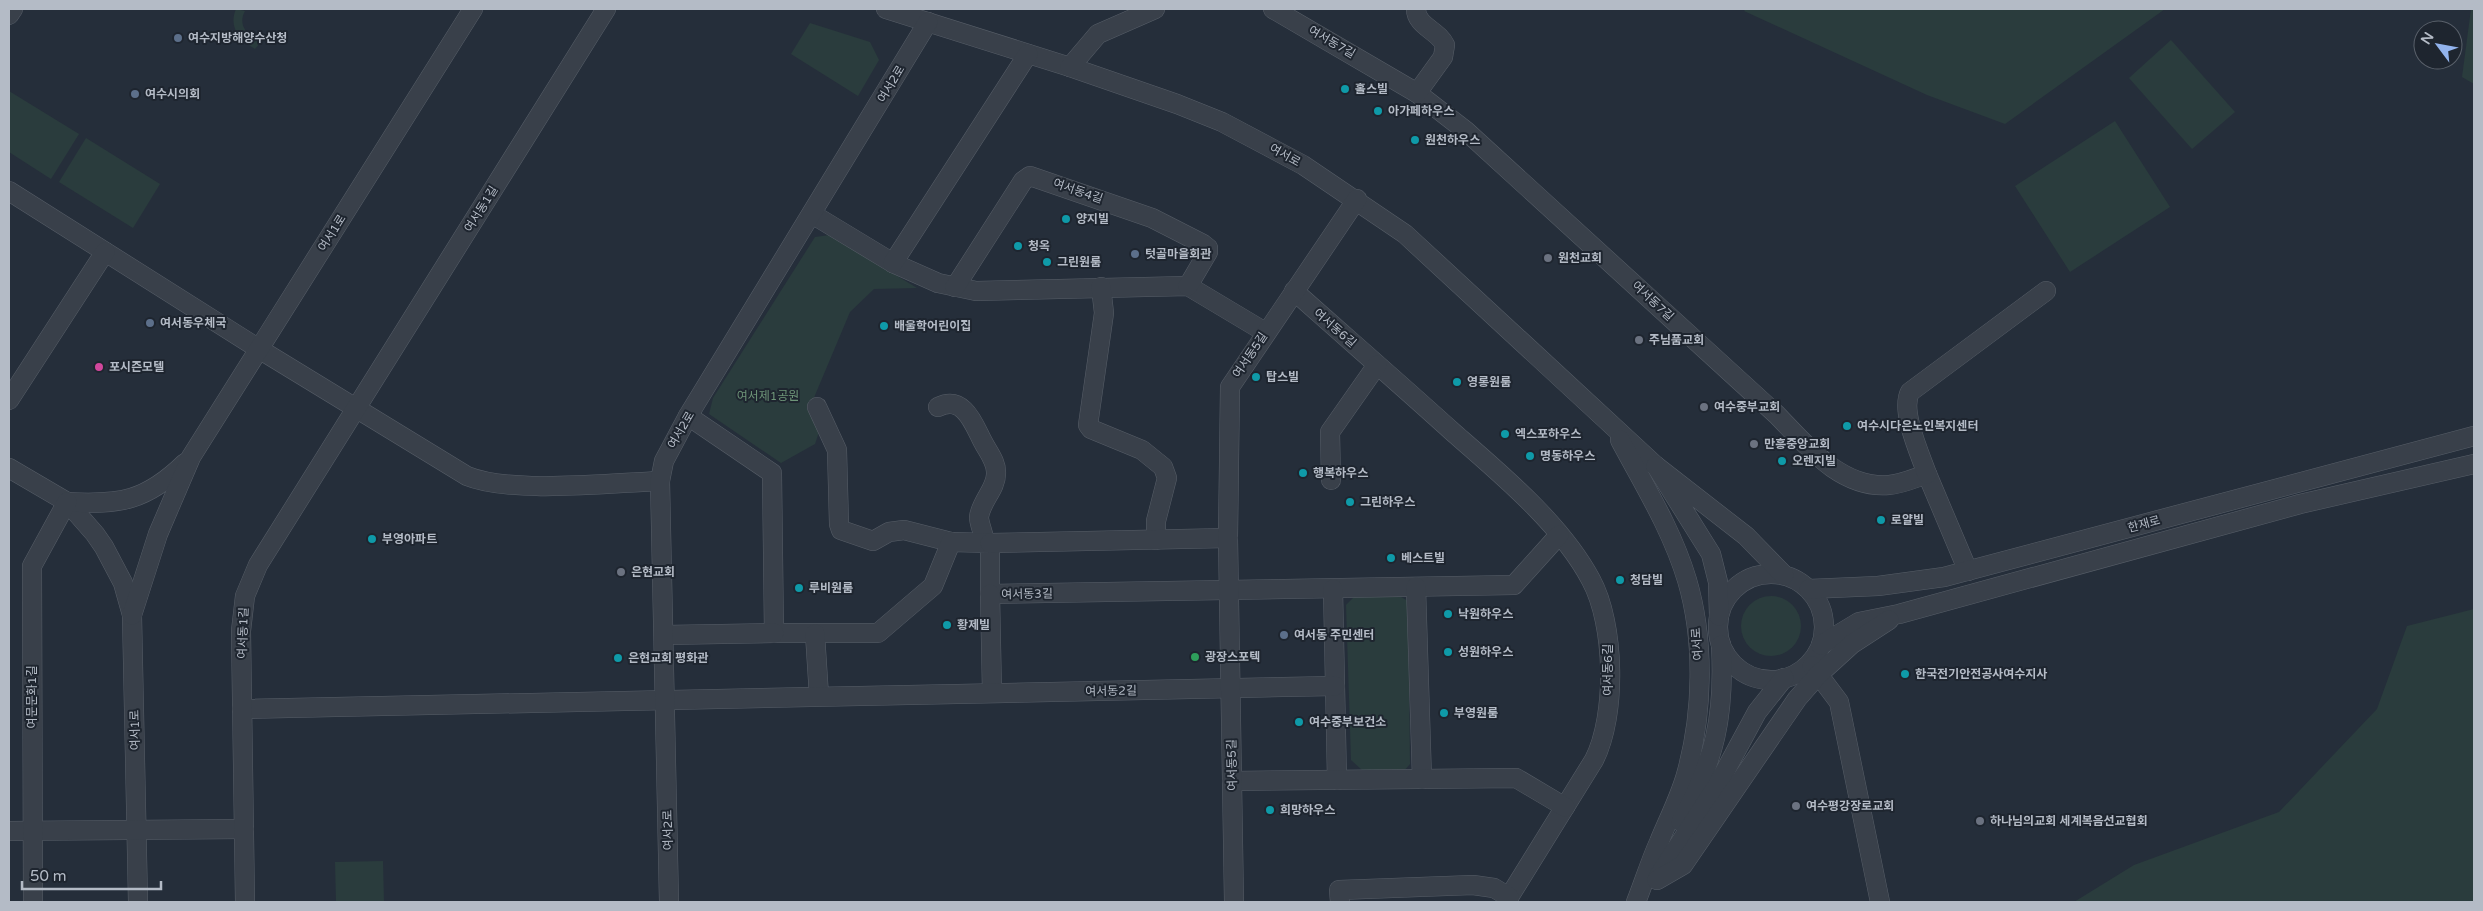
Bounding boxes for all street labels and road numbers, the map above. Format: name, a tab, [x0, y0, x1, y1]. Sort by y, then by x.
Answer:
street label: 여서동7길	[1306, 23, 1358, 61]
street label: 여서2로	[875, 63, 907, 105]
street label: 여서로	[1267, 141, 1303, 169]
street label: 여서동4길	[1051, 176, 1105, 206]
street label: 여서동1길	[461, 183, 501, 235]
street label: 여서1로	[315, 212, 349, 254]
street label: 여서동7길	[1629, 278, 1677, 324]
street label: 여서동6길	[1311, 306, 1359, 350]
street label: 여서동5길	[1230, 330, 1270, 380]
street label: 여서2로	[665, 409, 697, 451]
street label: 한재로	[2126, 513, 2162, 535]
street label: 여서동3길	[1001, 587, 1053, 601]
street label: 여서동1길	[235, 607, 251, 659]
street label: 여서로	[1689, 627, 1705, 661]
street label: 여서동6길	[1601, 644, 1615, 696]
street label: 여문문화1길	[25, 666, 39, 728]
street label: 여서동2길	[1085, 684, 1137, 698]
street label: 여서1로	[128, 710, 142, 750]
street label: 여서동5길	[1225, 739, 1239, 791]
street label: 여서2로	[661, 810, 675, 850]

